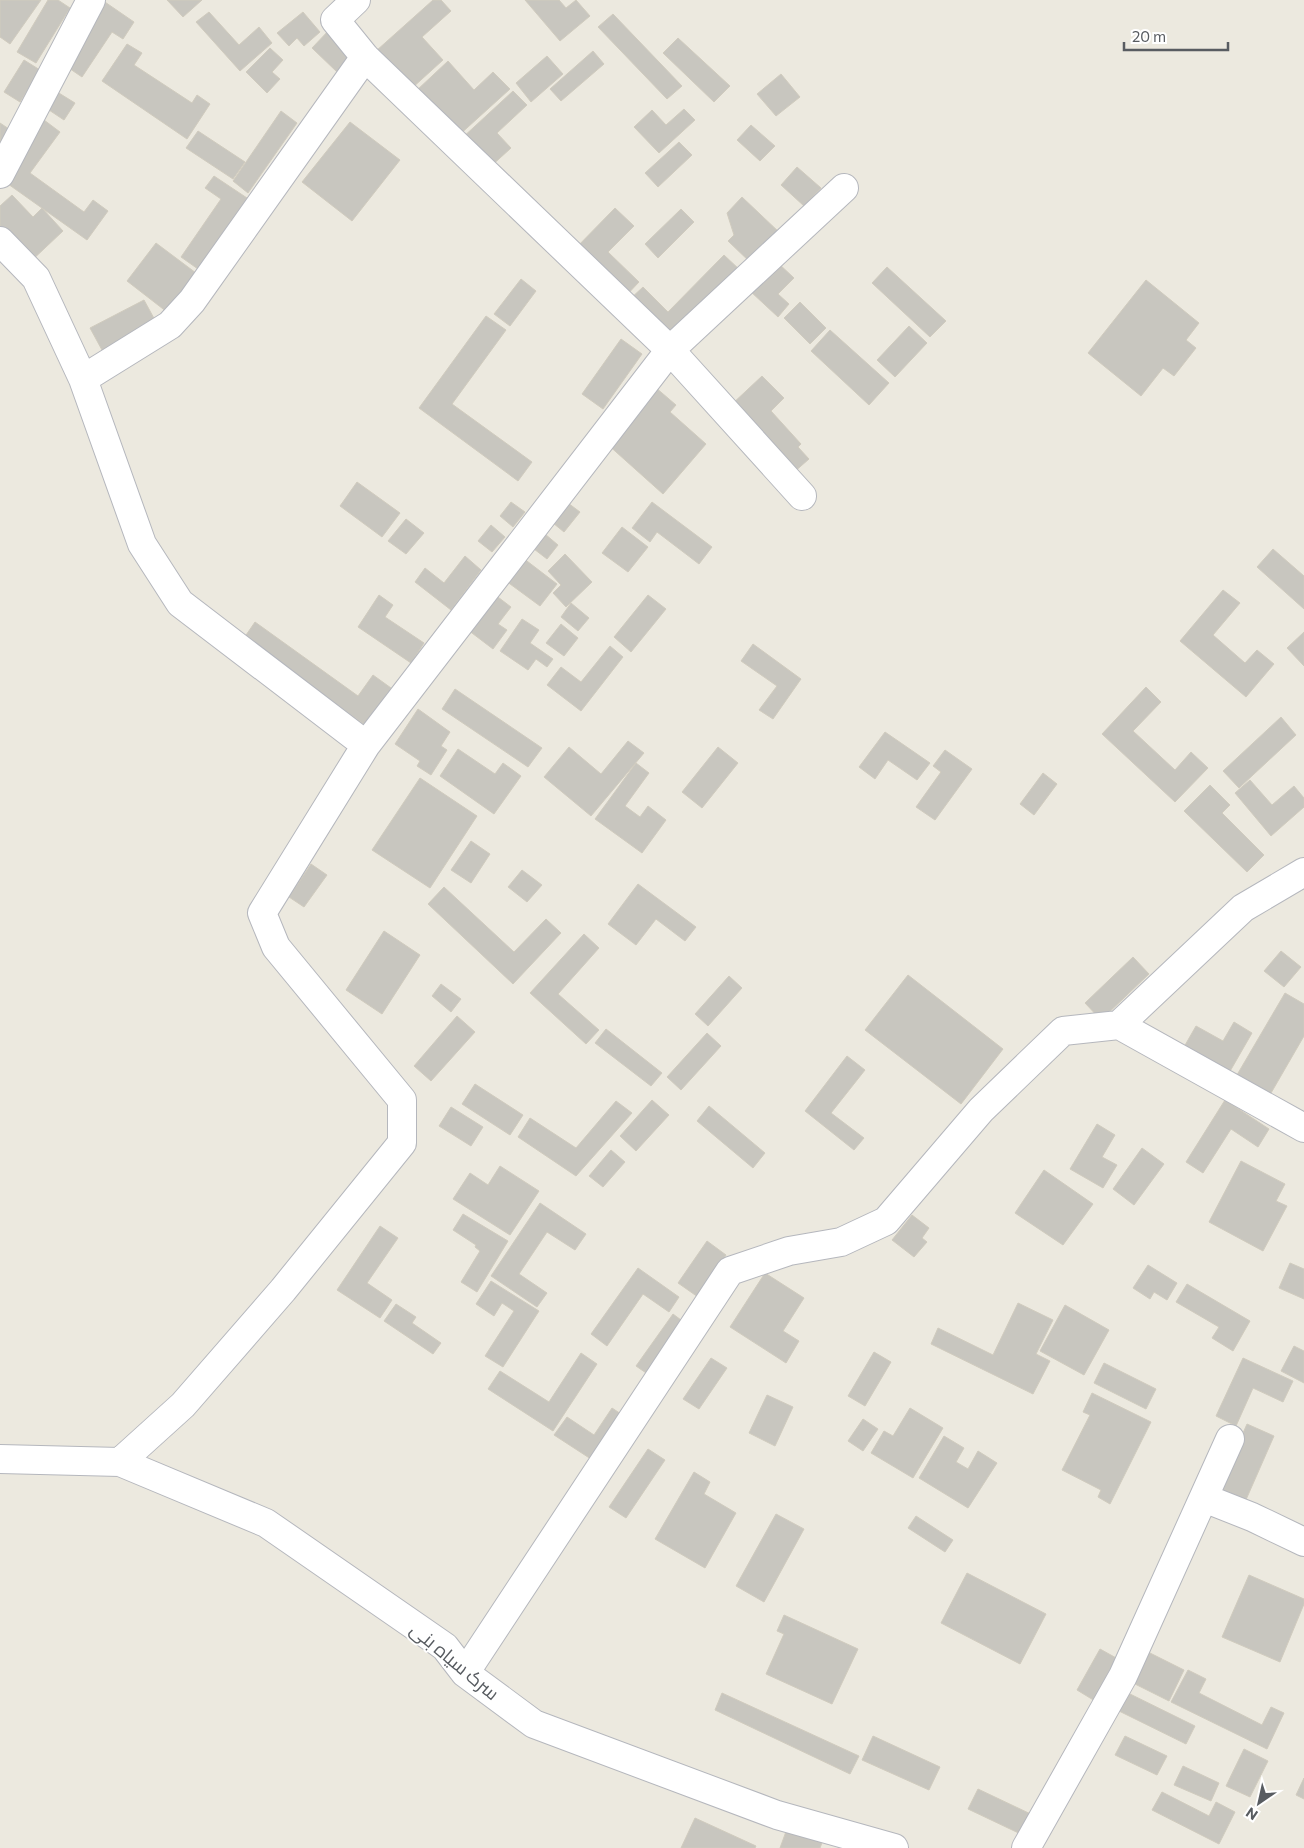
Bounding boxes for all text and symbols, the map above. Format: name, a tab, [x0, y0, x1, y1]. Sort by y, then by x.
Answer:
scale bar	[1124, 20, 1228, 52]
text: 20 m	[1132, 27, 1166, 45]
street label: سرک سیاه بنی	[406, 1617, 504, 1705]
north arrow	[1234, 1778, 1284, 1828]
text: N	[1242, 1804, 1261, 1824]

